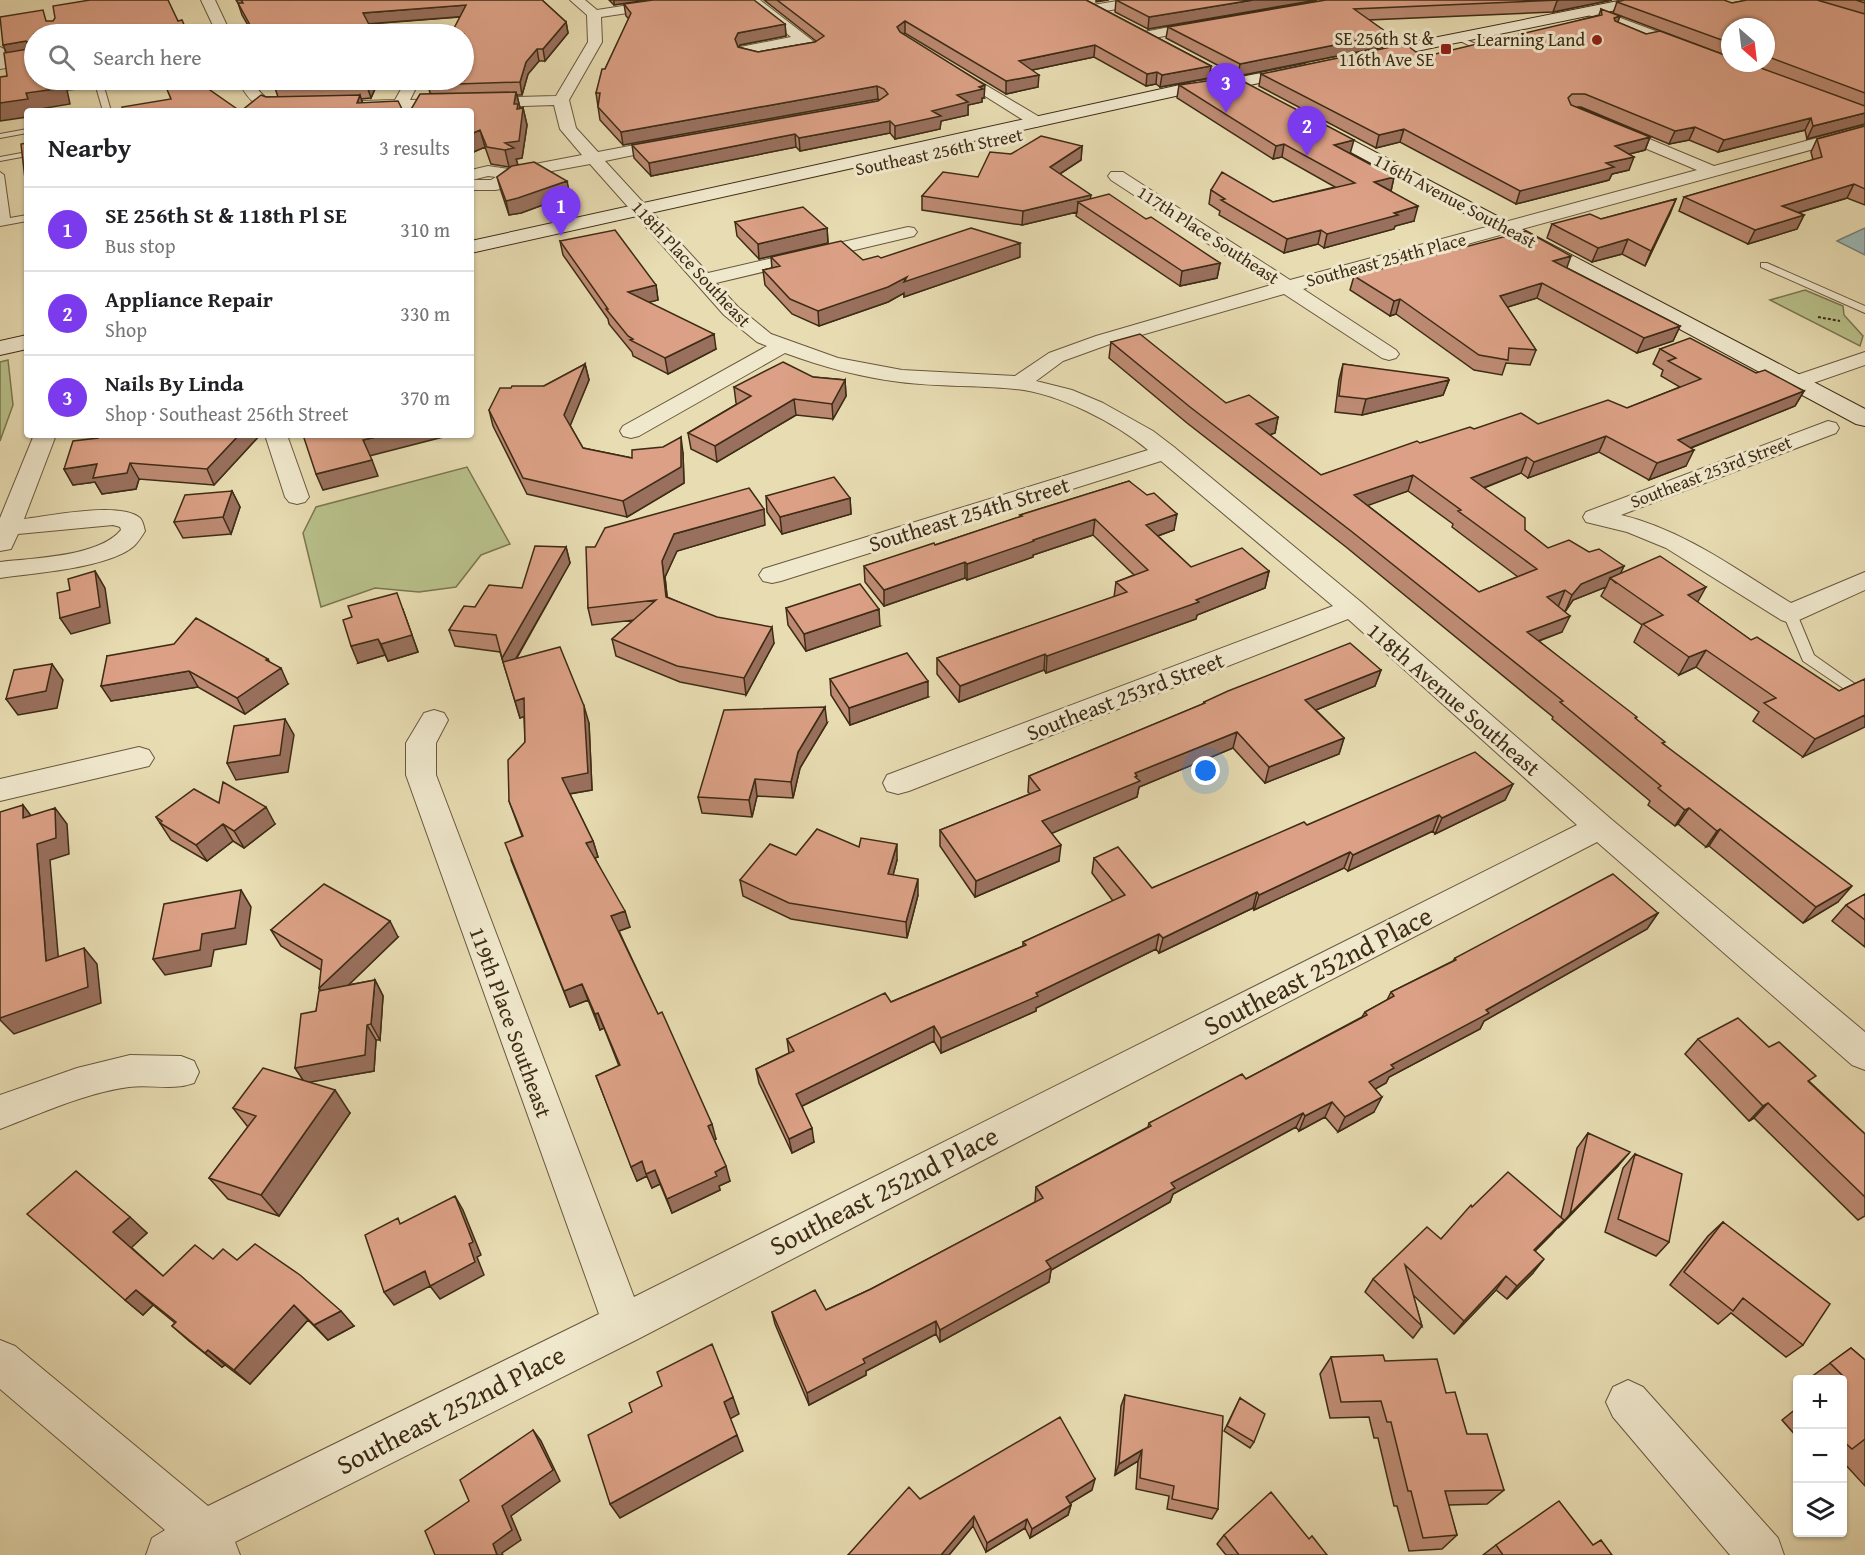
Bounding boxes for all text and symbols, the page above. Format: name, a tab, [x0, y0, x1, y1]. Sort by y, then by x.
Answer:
north arrow	[1721, 18, 1775, 72]
search box	[24, 24, 474, 90]
place label: SE 256th St & 116th Ave SE	[1334, 25, 1435, 73]
place label: Learning Land	[1477, 26, 1585, 53]
marker: Learning Land	[1590, 33, 1604, 47]
icon: search	[45, 41, 78, 74]
text: Search here	[93, 41, 202, 73]
marker: SE 256th St & 116th Ave SE	[1439, 42, 1453, 56]
pin: 3	[1206, 63, 1246, 113]
pin: 2	[1288, 106, 1326, 156]
street label: Southeast 256th Street	[853, 120, 1026, 182]
text: Nearby	[48, 128, 131, 167]
text: 3 results	[379, 133, 450, 162]
street label: 116th Avenue Southeast	[1369, 146, 1542, 255]
street label: 117th Place Southeast	[1132, 178, 1285, 291]
pin: 1	[542, 186, 580, 236]
street label: 118th Place Southeast	[625, 194, 758, 334]
text: SE 256th St & 118th Pl SE	[105, 199, 347, 231]
text: 1	[62, 215, 73, 244]
text: 310 m	[400, 215, 450, 244]
street label: Southeast 254th Place	[1303, 225, 1469, 294]
text: Bus stop	[105, 231, 176, 260]
text: Appliance Repair	[105, 283, 273, 315]
text: 2	[62, 299, 73, 328]
text: 330 m	[400, 299, 450, 328]
text: Shop	[105, 315, 147, 344]
text: Nails By Linda	[105, 367, 244, 399]
text: 3	[62, 383, 73, 412]
text: 370 m	[400, 383, 450, 412]
text: Shop · Southeast 256th Street	[105, 399, 349, 428]
street label: Southeast 253rd Street	[1626, 428, 1796, 515]
street label: Southeast 254th Street	[865, 468, 1074, 560]
street label: 118th Avenue Southeast	[1360, 615, 1548, 784]
street label: Southeast 253rd Street	[1022, 644, 1228, 748]
your location	[1191, 756, 1220, 785]
street label: Southeast 252nd Place	[1196, 895, 1439, 1045]
street label: 119th Place Southeast	[462, 922, 561, 1122]
street label: Southeast 252nd Place	[762, 1115, 1005, 1265]
street label: Southeast 252nd Place	[329, 1334, 572, 1484]
map controls	[1793, 1375, 1847, 1537]
button: +	[1793, 1375, 1847, 1429]
button: −	[1793, 1429, 1847, 1483]
button: layers	[1793, 1483, 1847, 1537]

